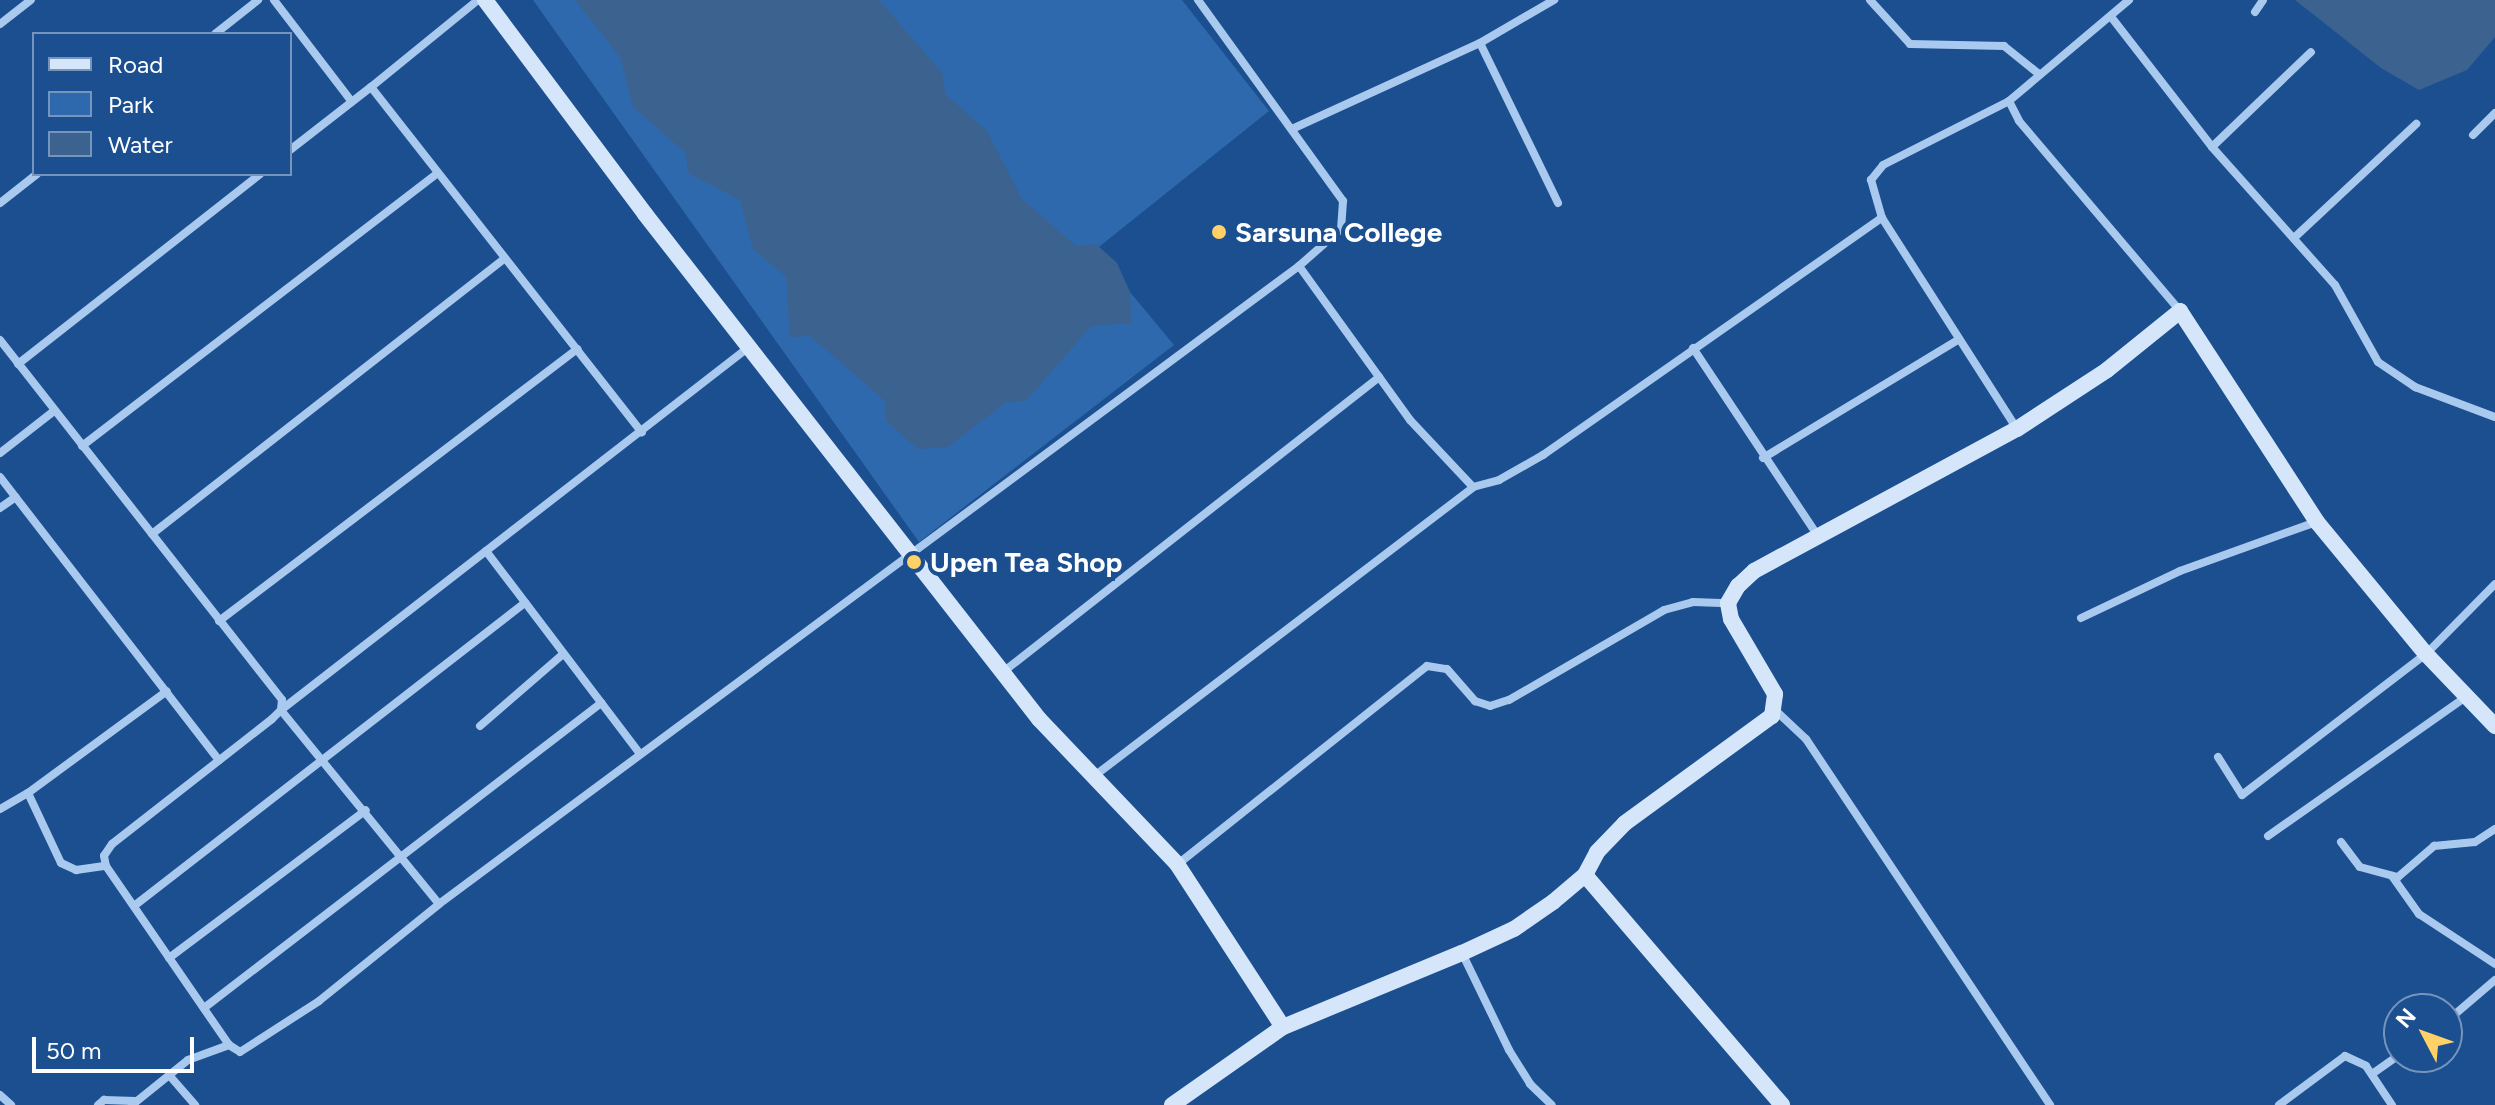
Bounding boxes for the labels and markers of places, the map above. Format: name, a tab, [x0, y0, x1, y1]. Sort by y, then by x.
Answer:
place label: Sarsuna College	[1235, 215, 1442, 249]
marker: Sarsuna College	[1210, 223, 1228, 241]
place label: Upen Tea Shop	[930, 545, 1122, 579]
marker: Upen Tea Shop	[905, 553, 923, 571]

